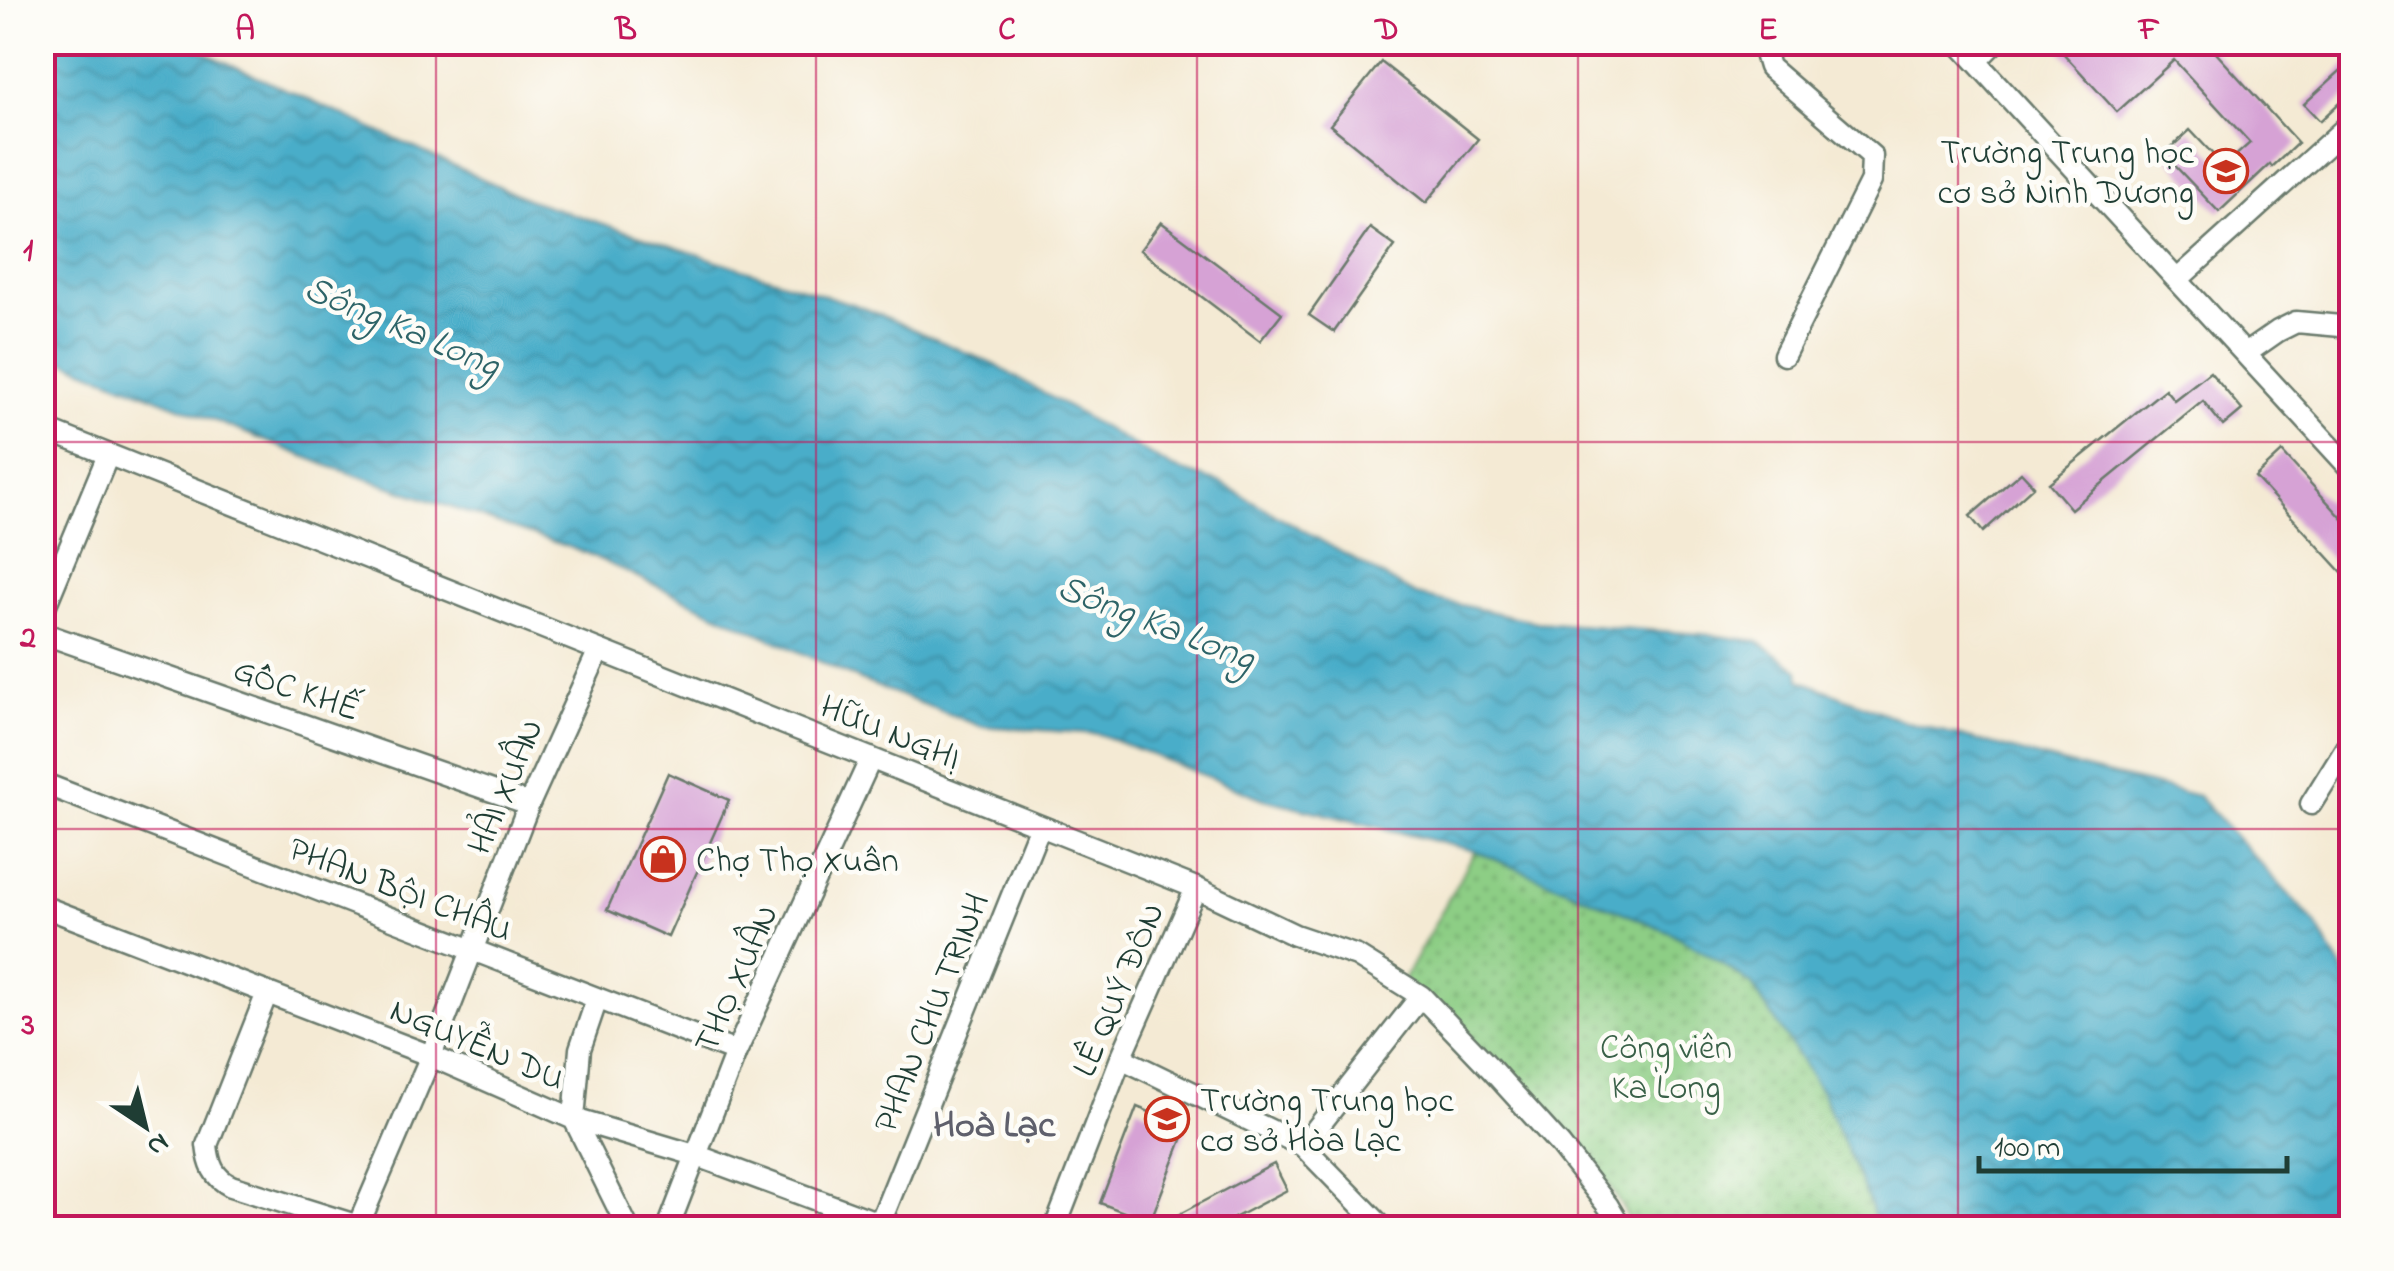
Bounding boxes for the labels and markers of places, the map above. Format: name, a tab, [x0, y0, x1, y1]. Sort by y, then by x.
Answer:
place label: Trường Trung học cơ sở Ninh Dương	[1937, 129, 2194, 220]
school or university icon: Trường Trung học cơ sở Ninh Dương	[2203, 148, 2249, 194]
shop icon: Chợ Thọ Xuân	[640, 836, 686, 882]
place label: Chợ Thọ Xuân	[696, 837, 899, 888]
place label: Trường Trung học cơ sở Hòa Lạc	[1200, 1077, 1454, 1168]
school or university icon: Trường Trung học cơ sở Hòa Lạc	[1144, 1096, 1190, 1142]

